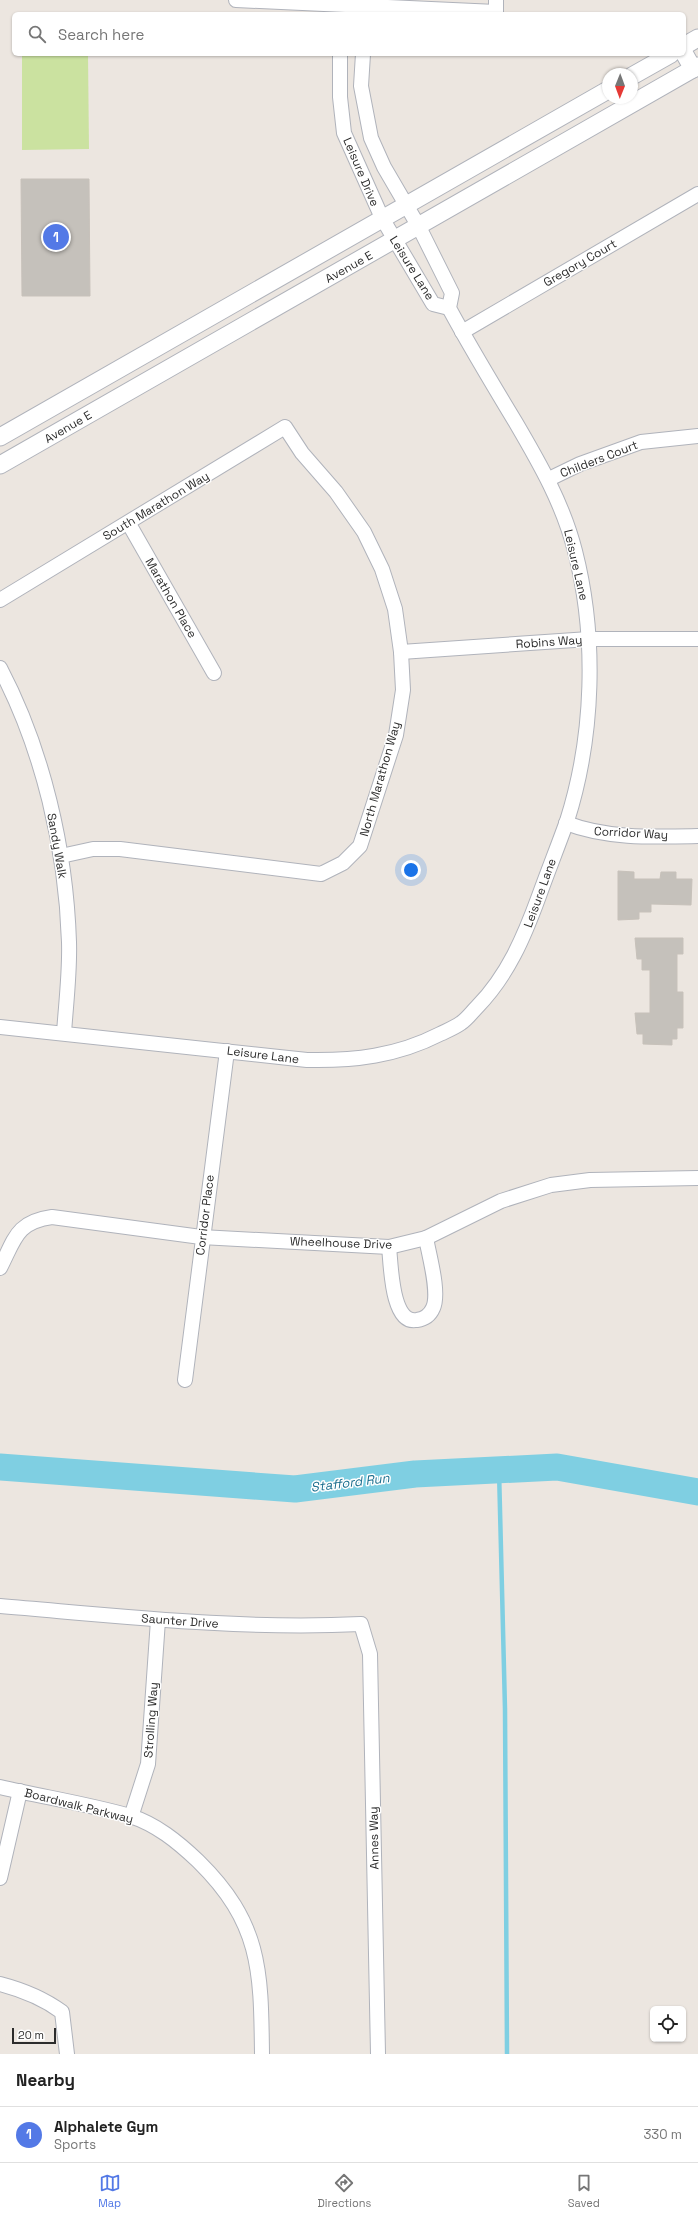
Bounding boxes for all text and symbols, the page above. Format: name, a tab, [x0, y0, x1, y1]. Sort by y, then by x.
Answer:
search box	[12, 12, 686, 56]
icon: search	[26, 23, 48, 45]
text: Search here	[58, 25, 144, 44]
north arrow	[602, 68, 638, 104]
street label: Leisure Drive	[339, 135, 383, 209]
pin: 1	[43, 222, 69, 252]
street label: Leisure Lane	[386, 233, 438, 303]
street label: Gregory Court	[541, 236, 619, 290]
street label: Avenue E	[322, 247, 376, 287]
street label: Avenue E	[41, 407, 95, 447]
street label: Childers Court	[558, 437, 640, 481]
street label: South Marathon Way	[100, 468, 212, 544]
street label: Leisure Lane	[560, 528, 592, 602]
street label: Marathon Place	[142, 555, 200, 641]
street label: Robins Way	[515, 632, 583, 652]
street label: North Marathon Way	[356, 720, 404, 838]
street label: Sandy Walk	[43, 812, 71, 881]
street label: Corridor Way	[594, 823, 668, 843]
street label: Leisure Lane	[520, 856, 560, 930]
your location	[401, 860, 421, 880]
street label: Leisure Lane	[226, 1043, 300, 1067]
street label: Corridor Place	[192, 1174, 218, 1256]
street label: Wheelhouse Drive	[290, 1233, 392, 1253]
water label: Stafford Run	[310, 1469, 391, 1496]
street label: Saunter Drive	[141, 1610, 219, 1632]
street label: Strolling Way	[140, 1682, 162, 1758]
street label: Boardwalk Parkway	[23, 1785, 135, 1827]
street label: Annes Way	[365, 1806, 383, 1870]
map controls	[650, 2006, 686, 2042]
button: locate	[650, 2006, 686, 2042]
scale bar	[12, 2026, 56, 2045]
text: 20 m	[18, 2028, 44, 2042]
text: Nearby	[16, 2069, 75, 2091]
text: Alphalete Gym	[54, 2117, 158, 2136]
text: 1	[26, 2126, 32, 2143]
text: 330 m	[643, 2126, 682, 2143]
text: Sports	[54, 2136, 96, 2153]
tab: Map	[98, 2172, 121, 2210]
tab: Directions	[317, 2172, 371, 2210]
tab: Saved	[568, 2172, 600, 2210]

